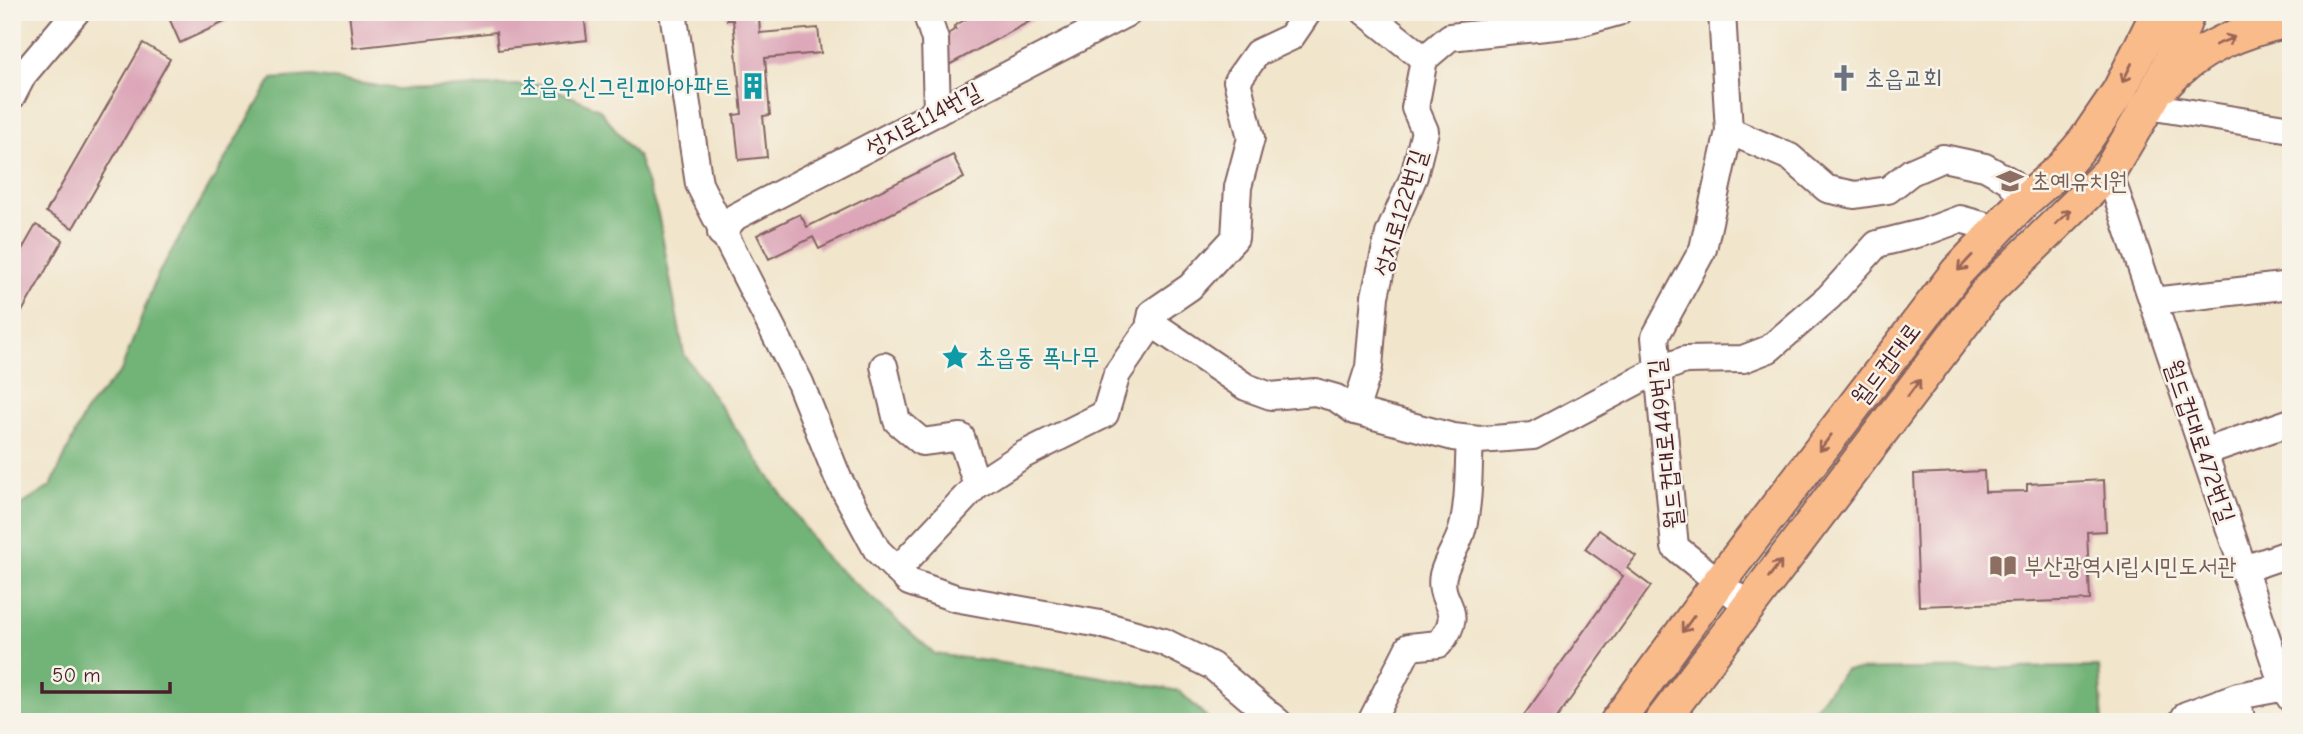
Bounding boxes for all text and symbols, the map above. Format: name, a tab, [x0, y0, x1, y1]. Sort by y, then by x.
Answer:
one-way arrow	[2213, 33, 2235, 46]
one-way arrow	[2120, 62, 2134, 83]
church icon: 초읍교회	[1829, 63, 1859, 93]
place label: 초읍교회	[1865, 64, 1942, 92]
building icon: 초읍우신그린피아아파트	[738, 71, 768, 101]
place label: 초읍우신그린피아아파트	[520, 72, 732, 100]
street label: 성지로114번길	[860, 77, 986, 161]
street label: 성지로122번길	[1367, 146, 1433, 280]
school or university icon: 초예유치원	[1995, 166, 2025, 196]
place label: 초예유치원	[2031, 167, 2128, 195]
one-way arrow	[2054, 208, 2071, 225]
one-way arrow	[1956, 254, 1973, 271]
street label: 월드컵대로	[1846, 317, 1926, 411]
place icon: 초읍동 폭나무	[940, 342, 970, 372]
place label: 초읍동 폭나무	[976, 343, 1100, 371]
street label: 월드컵대로472번길	[2159, 356, 2241, 526]
street label: 월드컵대로449번길	[1642, 357, 1688, 531]
one-way arrow	[1906, 379, 1921, 398]
one-way arrow	[1818, 433, 1833, 452]
library icon: 부산광역시립시민도서관	[1988, 551, 2018, 581]
place label: 부산광역시립시민도서관	[2024, 552, 2236, 580]
one-way arrow	[1768, 560, 1783, 578]
one-way arrow	[1681, 614, 1695, 633]
scale bar	[42, 650, 170, 694]
text: 50 m	[52, 663, 101, 687]

